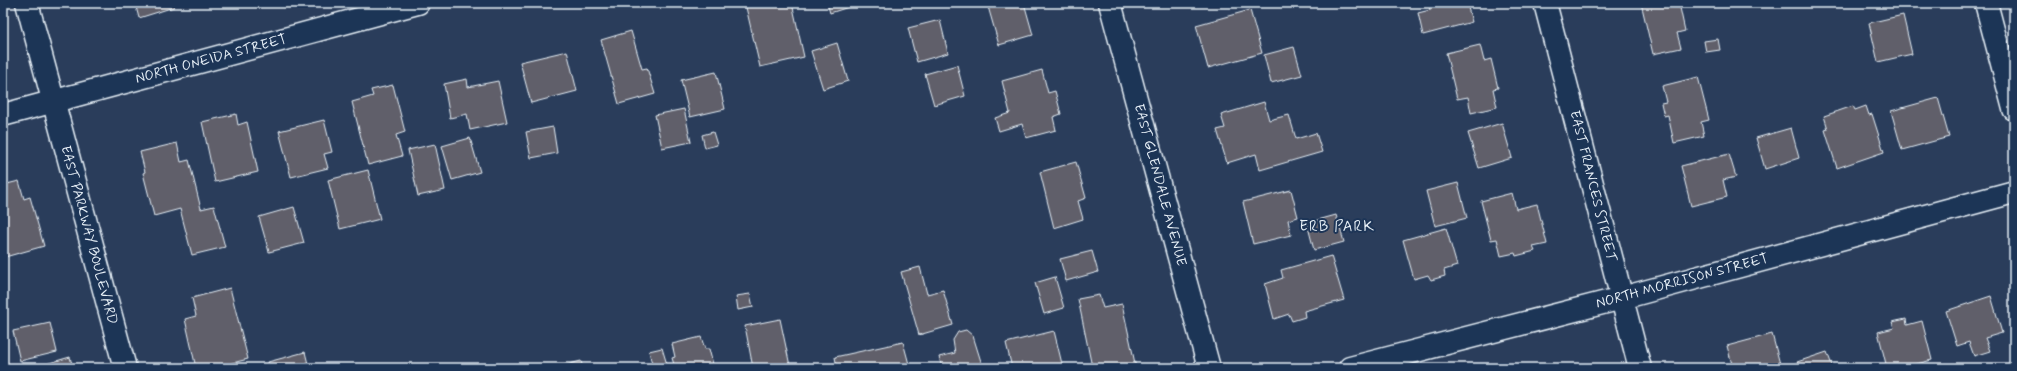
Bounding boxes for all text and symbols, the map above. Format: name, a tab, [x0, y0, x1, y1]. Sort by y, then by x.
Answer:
street label: NORTH ONEIDA STREET	[133, 30, 289, 88]
street label: EAST GLENDALE AVENUE	[1130, 102, 1190, 268]
street label: EAST FRANCES STREET	[1566, 109, 1621, 264]
street label: EAST PARKWAY BOULEVARD	[56, 144, 122, 326]
district label: ERB PARK	[1299, 217, 1375, 237]
street label: NORTH MORRISON STREET	[1594, 249, 1770, 313]

